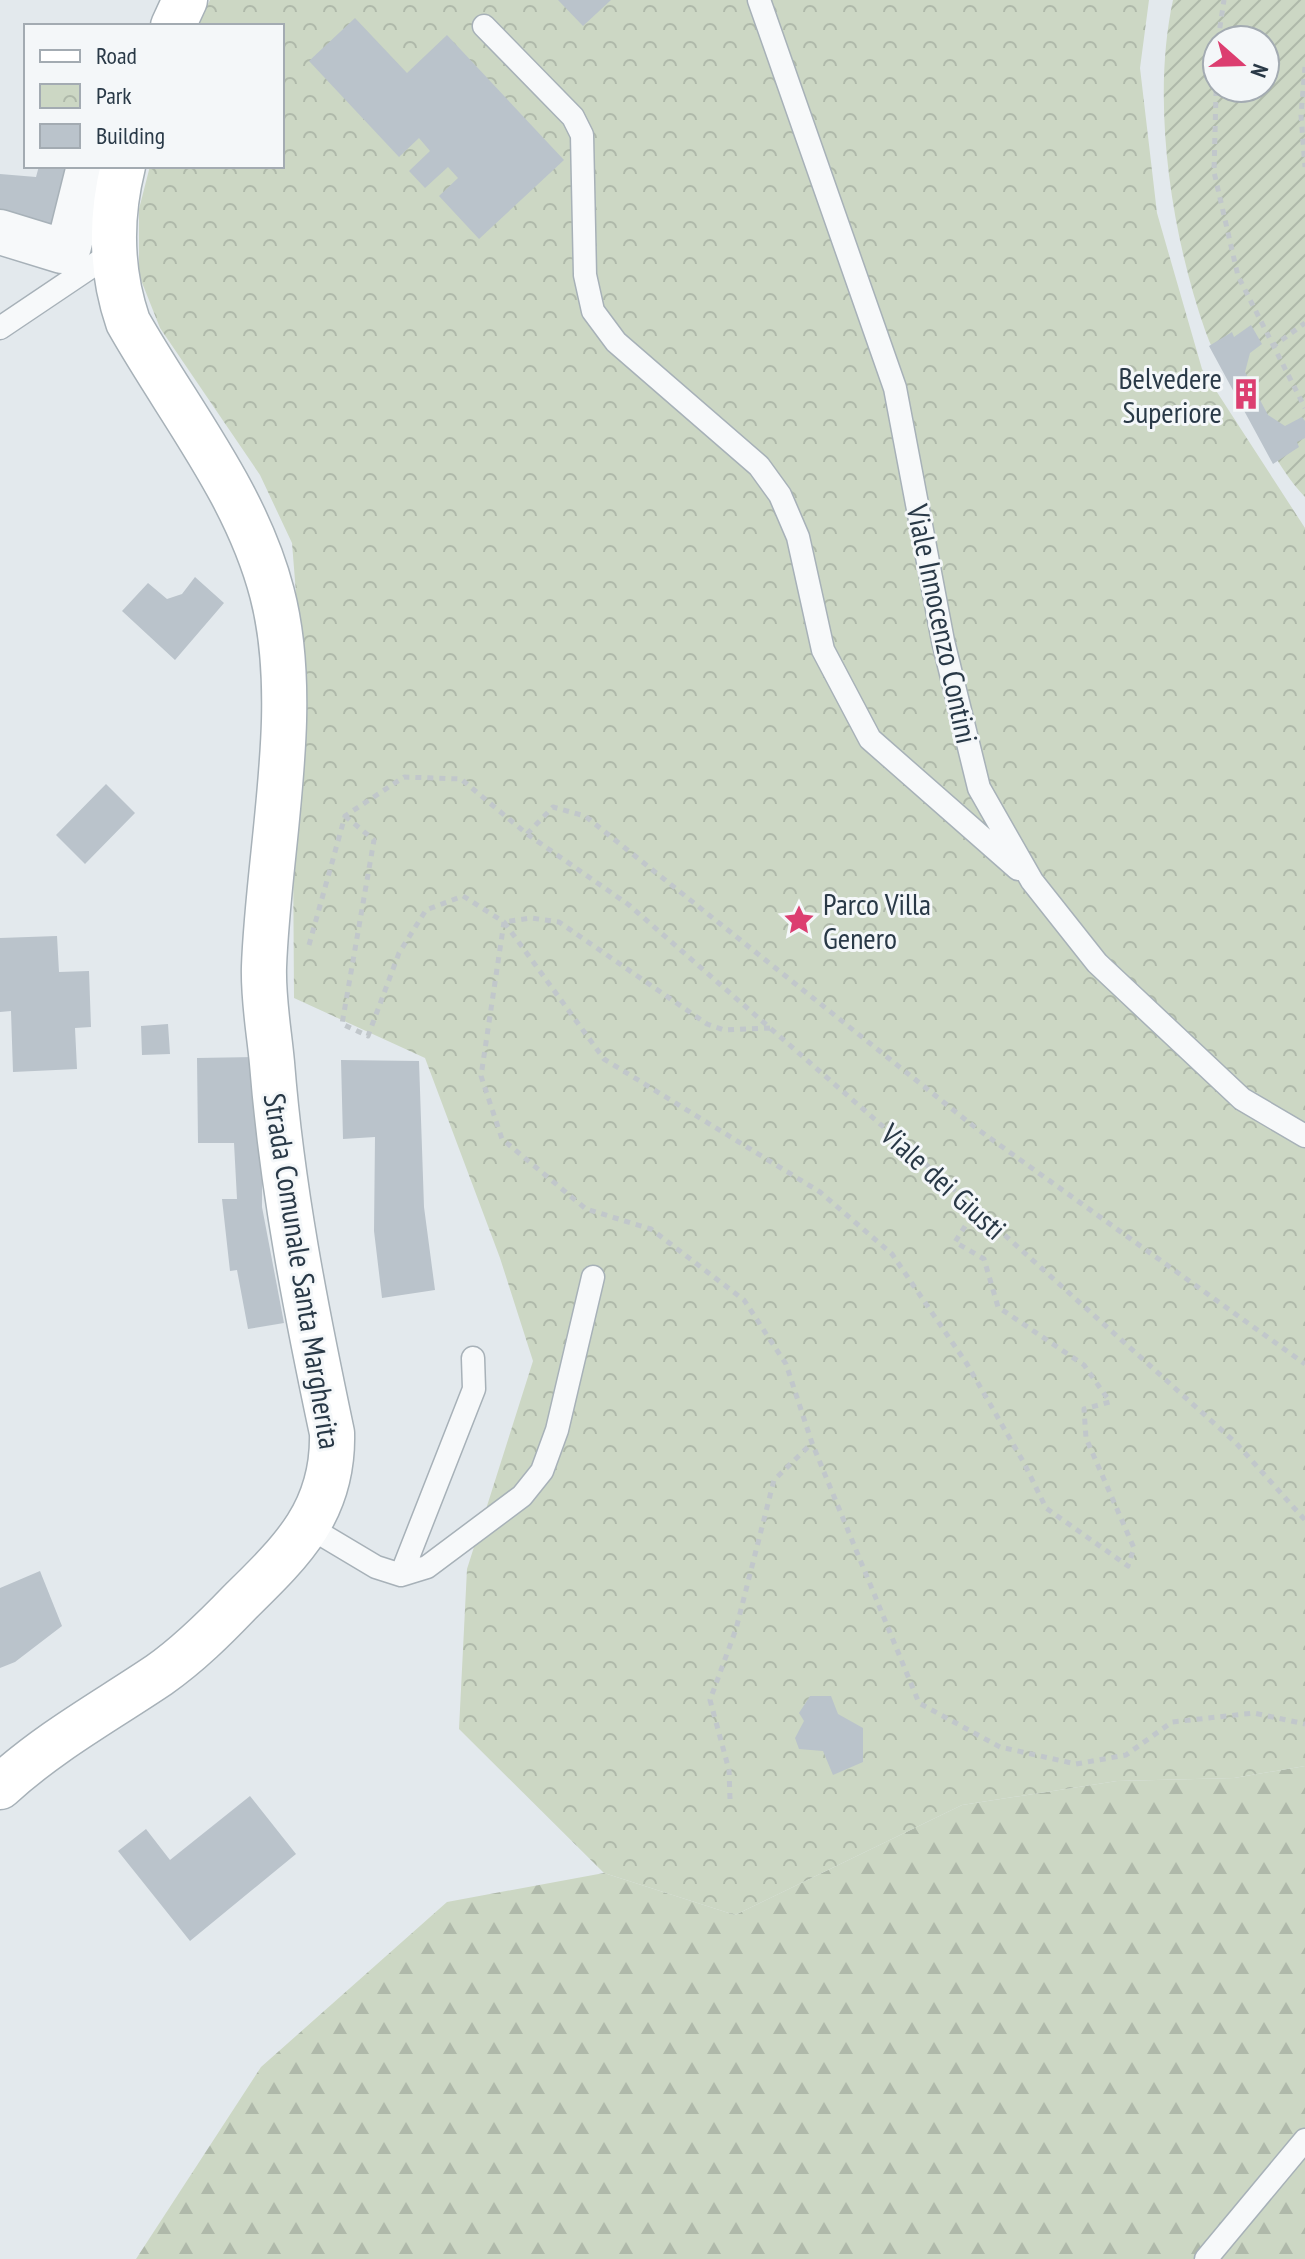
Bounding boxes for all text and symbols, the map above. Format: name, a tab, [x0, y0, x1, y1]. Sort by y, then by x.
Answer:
legend	[24, 24, 284, 168]
north arrow	[1201, 24, 1281, 104]
text: Road	[96, 40, 137, 71]
text: N	[1245, 60, 1275, 81]
text: Park	[96, 80, 132, 111]
text: Building	[96, 120, 165, 151]
place label: Belvedere Superiore	[1118, 358, 1222, 431]
building icon: Belvedere Superiore	[1229, 377, 1263, 411]
street label: Viale Innocenzo Contini	[898, 500, 987, 747]
place label: Parco Villa Genero	[823, 884, 931, 957]
place icon: Parco Villa Genero	[782, 903, 816, 937]
street label: Strada Comunale Santa Margherita	[256, 1090, 350, 1452]
street label: Viale dei Giusti	[872, 1114, 1015, 1248]

